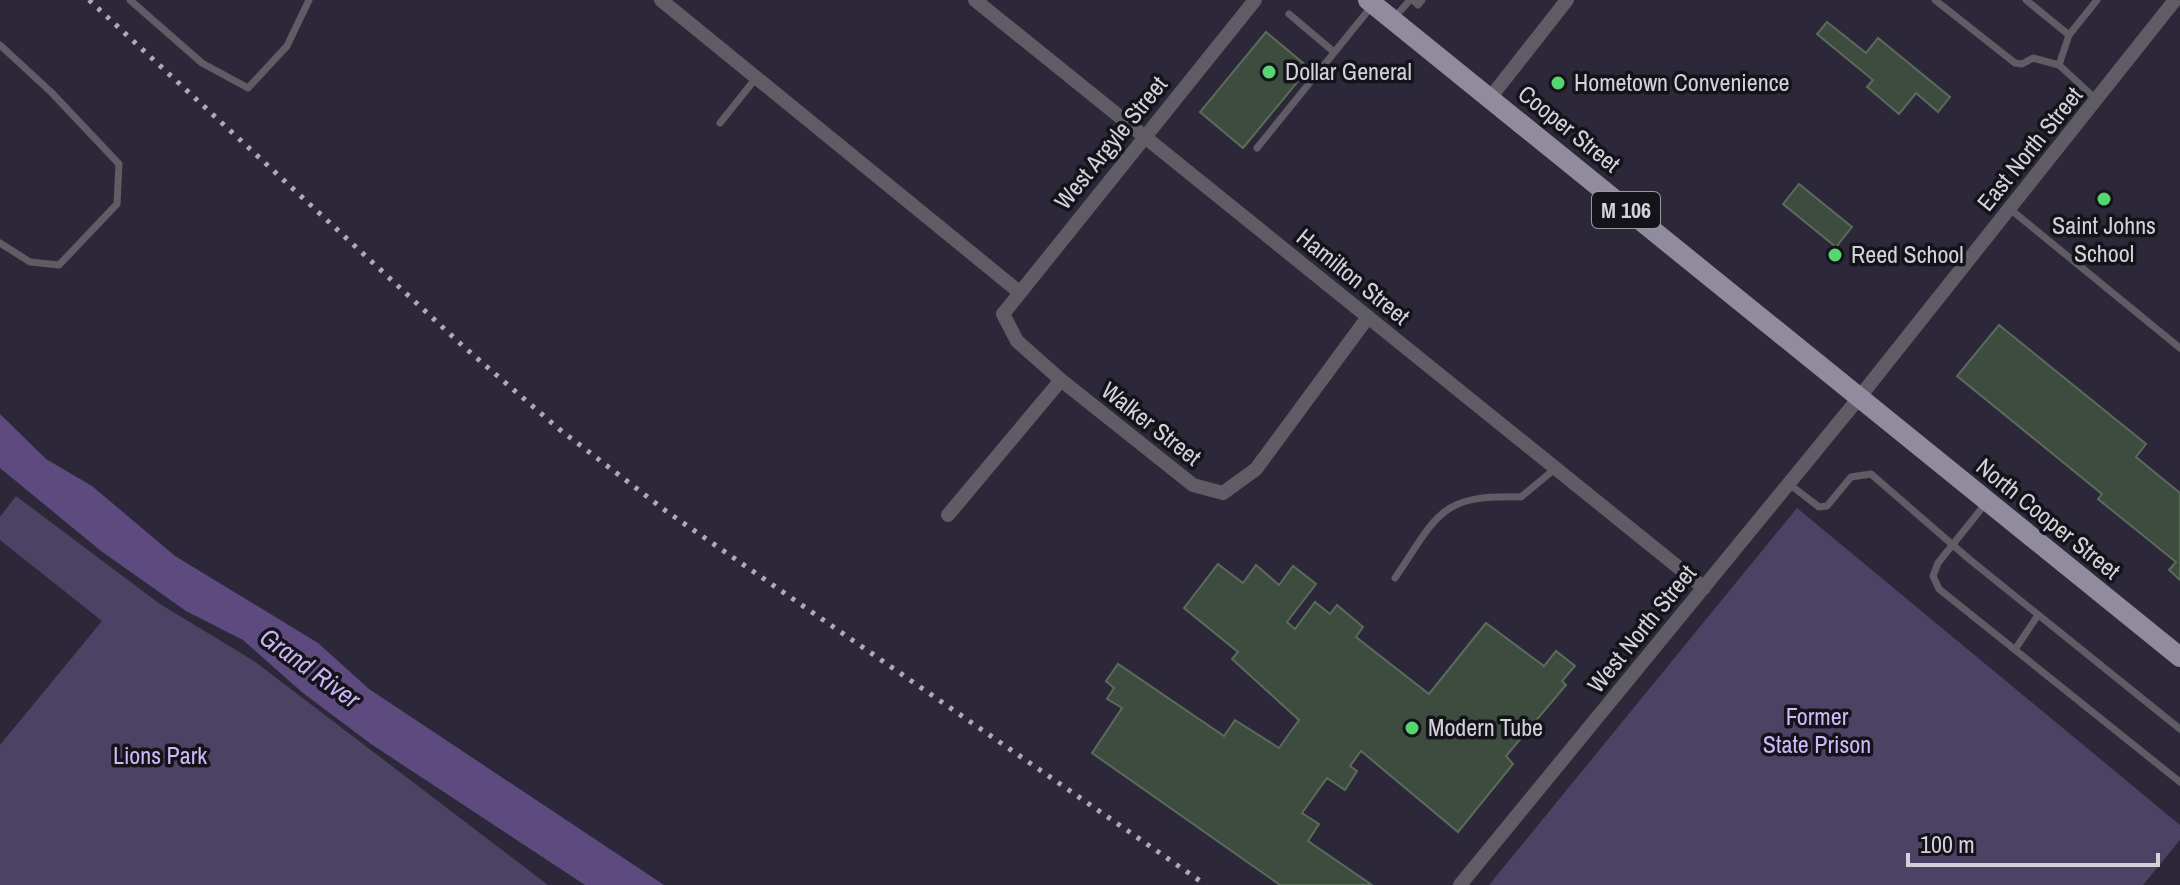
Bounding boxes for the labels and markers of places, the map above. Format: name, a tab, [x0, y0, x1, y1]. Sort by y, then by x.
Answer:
place label: Dollar General	[1285, 55, 1412, 87]
marker: Dollar General	[1260, 63, 1278, 81]
place label: Hometown Convenience	[1574, 66, 1790, 98]
marker: Hometown Convenience	[1549, 74, 1567, 92]
marker: Saint Johns School	[2095, 190, 2113, 208]
place label: Saint Johns School	[2052, 209, 2156, 269]
place label: Reed School	[1851, 238, 1964, 270]
marker: Reed School	[1826, 246, 1844, 264]
place label: Modern Tube	[1428, 711, 1543, 743]
marker: Modern Tube	[1403, 719, 1421, 737]

